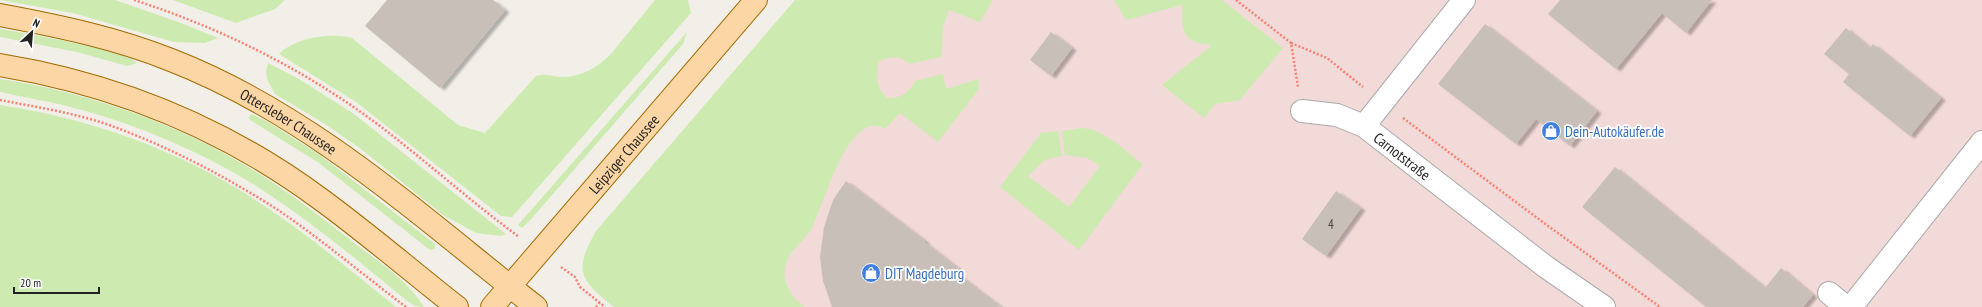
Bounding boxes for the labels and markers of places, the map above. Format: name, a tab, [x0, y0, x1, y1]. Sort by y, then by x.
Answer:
shop icon: Dein-Autokäufer.de	[1540, 120, 1562, 142]
place label: Dein-Autokäufer.de	[1565, 122, 1664, 141]
shop icon: DIT Magdeburg	[860, 262, 882, 284]
place label: DIT Magdeburg	[885, 264, 964, 283]

